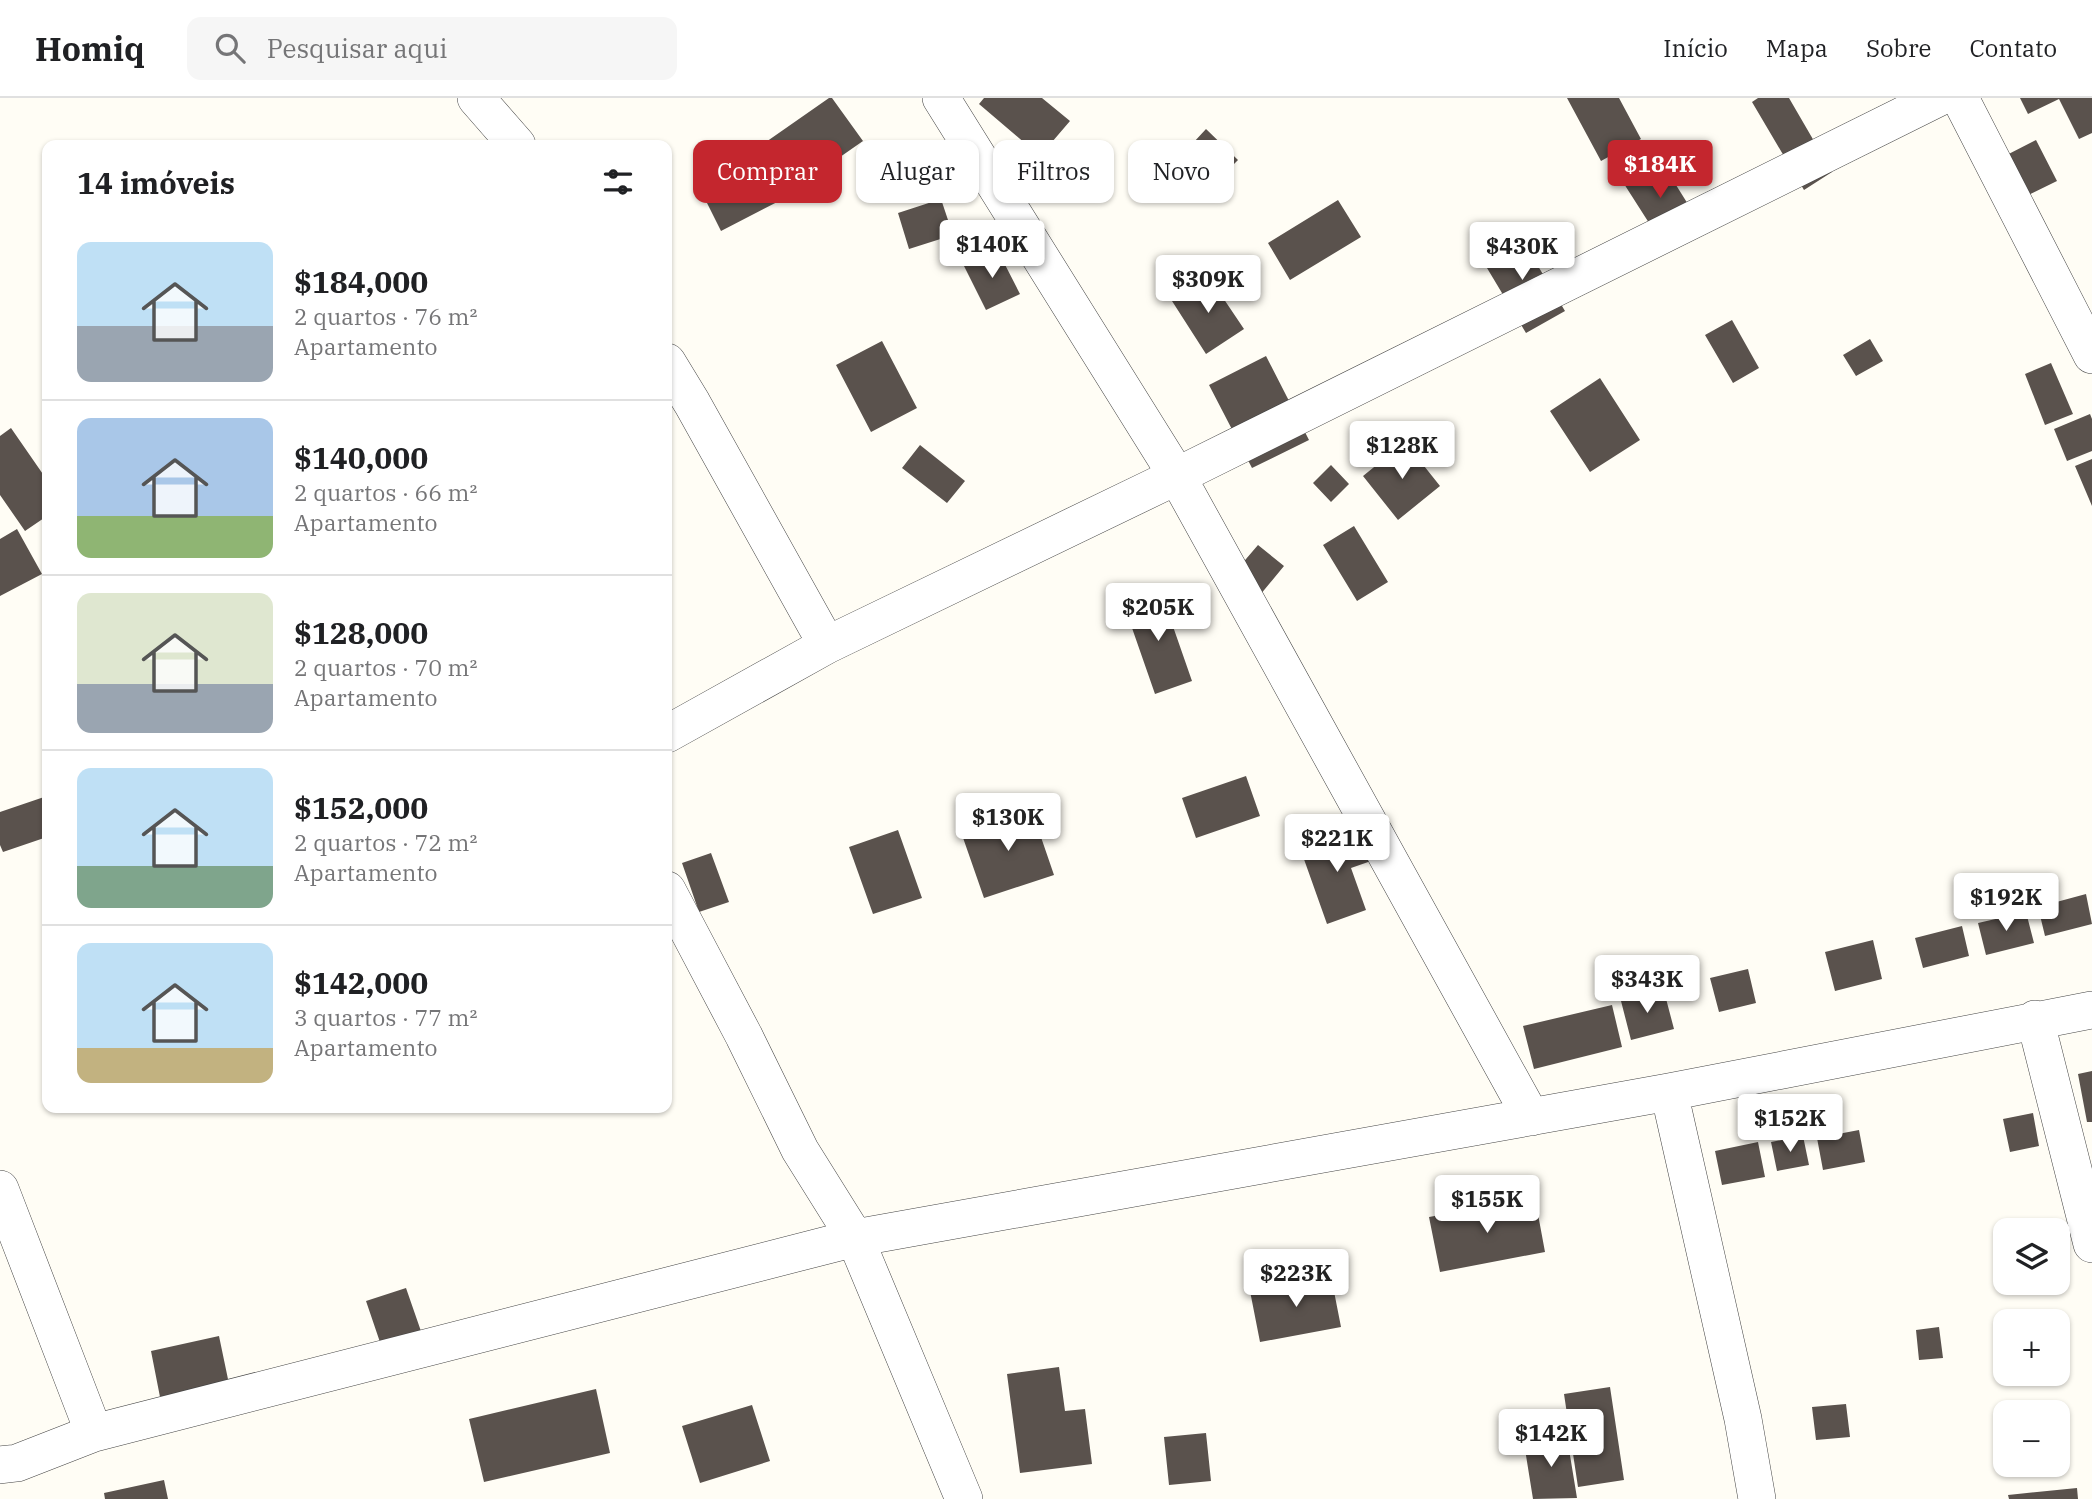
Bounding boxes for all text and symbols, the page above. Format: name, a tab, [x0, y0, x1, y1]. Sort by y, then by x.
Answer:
search box	[187, 17, 677, 80]
text: Homiq	[35, 27, 145, 70]
icon: search	[211, 29, 249, 67]
text: Pesquisar aqui	[267, 31, 447, 65]
text: Início	[1663, 32, 1728, 64]
text: Mapa	[1766, 32, 1828, 64]
text: Sobre	[1866, 32, 1931, 64]
text: Contato	[1969, 32, 2057, 64]
chip: Comprar	[693, 140, 842, 203]
chip: Alugar	[856, 140, 979, 203]
chip: Filtros	[993, 140, 1114, 203]
chip: Novo	[1128, 140, 1234, 203]
pin: $184K	[1611, 140, 1709, 200]
text: $184K	[1624, 148, 1696, 178]
text: 14 imóveis	[77, 163, 235, 202]
icon: filters	[599, 163, 637, 201]
pin: $140K	[943, 220, 1041, 280]
pin: $430K	[1473, 222, 1571, 282]
text: $140K	[956, 228, 1028, 258]
text: $430K	[1486, 230, 1558, 260]
pin: $309K	[1159, 256, 1257, 315]
text: $184,000	[294, 262, 428, 301]
text: $309K	[1172, 263, 1244, 293]
icon: home	[133, 270, 217, 354]
text: 2 quartos · 76 m²	[294, 301, 477, 331]
text: Apartamento	[294, 331, 438, 361]
pin: $128K	[1353, 422, 1451, 481]
text: $128K	[1366, 429, 1438, 459]
text: $140,000	[294, 438, 428, 477]
icon: home	[133, 446, 217, 530]
text: 2 quartos · 66 m²	[294, 477, 477, 507]
text: Apartamento	[294, 507, 438, 537]
pin: $205K	[1109, 584, 1207, 643]
text: $205K	[1122, 591, 1194, 621]
text: $128,000	[294, 613, 428, 652]
icon: home	[133, 621, 217, 705]
text: 2 quartos · 70 m²	[294, 652, 477, 682]
text: Apartamento	[294, 682, 438, 712]
text: $152,000	[294, 788, 428, 827]
pin: $130K	[959, 794, 1057, 853]
icon: home	[133, 796, 217, 880]
text: $130K	[972, 801, 1044, 831]
pin: $221K	[1288, 814, 1386, 874]
text: $221K	[1301, 822, 1373, 852]
text: 2 quartos · 72 m²	[294, 827, 477, 857]
text: Apartamento	[294, 857, 438, 887]
pin: $192K	[1957, 874, 2055, 933]
text: $192K	[1970, 881, 2042, 911]
pin: $343K	[1598, 956, 1696, 1015]
text: $142,000	[294, 963, 428, 1002]
text: $343K	[1611, 963, 1683, 993]
icon: home	[133, 971, 217, 1055]
text: 3 quartos · 77 m²	[294, 1002, 477, 1032]
text: Apartamento	[294, 1032, 438, 1062]
pin: $152K	[1741, 1094, 1839, 1154]
text: $152K	[1754, 1102, 1826, 1132]
pin: $155K	[1438, 1176, 1536, 1235]
text: $155K	[1451, 1183, 1523, 1213]
map controls	[1993, 1218, 2070, 1477]
button: layers	[1993, 1218, 2070, 1295]
pin: $223K	[1247, 1250, 1345, 1309]
text: $223K	[1260, 1257, 1332, 1287]
button: +	[1993, 1309, 2070, 1386]
button: −	[1993, 1400, 2070, 1477]
pin: $142K	[1502, 1410, 1600, 1469]
text: $142K	[1515, 1417, 1587, 1447]

